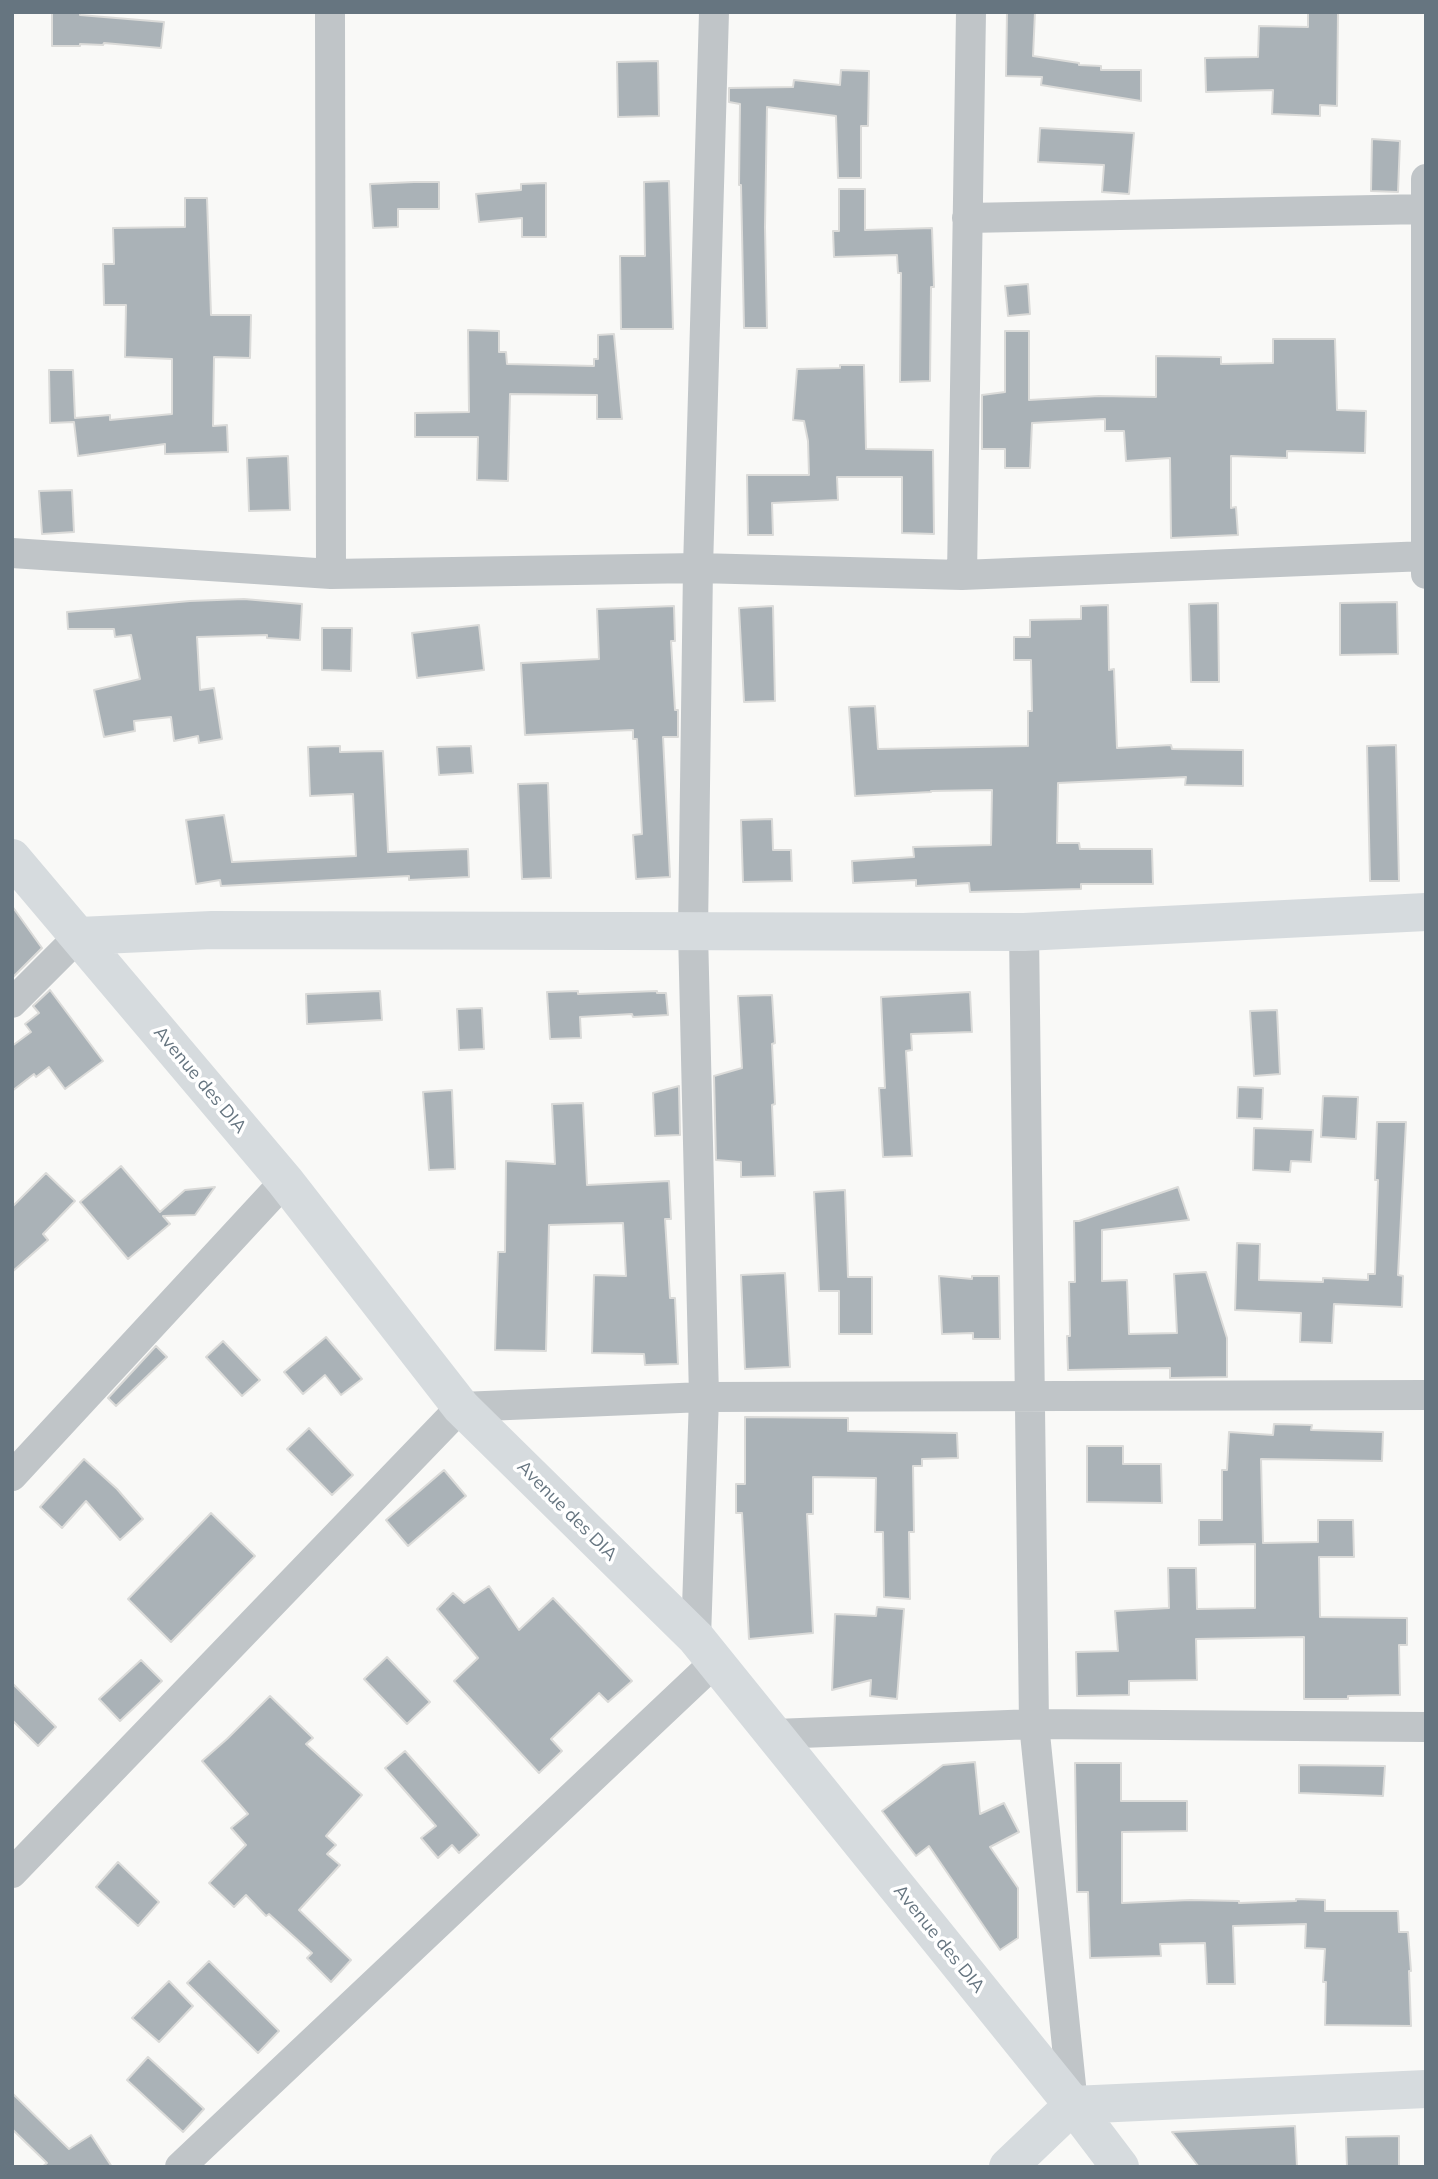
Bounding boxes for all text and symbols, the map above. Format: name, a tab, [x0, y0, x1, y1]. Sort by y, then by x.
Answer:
street label: Avenue des DIA	[149, 1022, 251, 1138]
street label: Avenue des DIA	[512, 1456, 622, 1566]
street label: Avenue des DIA	[889, 1881, 989, 1997]

